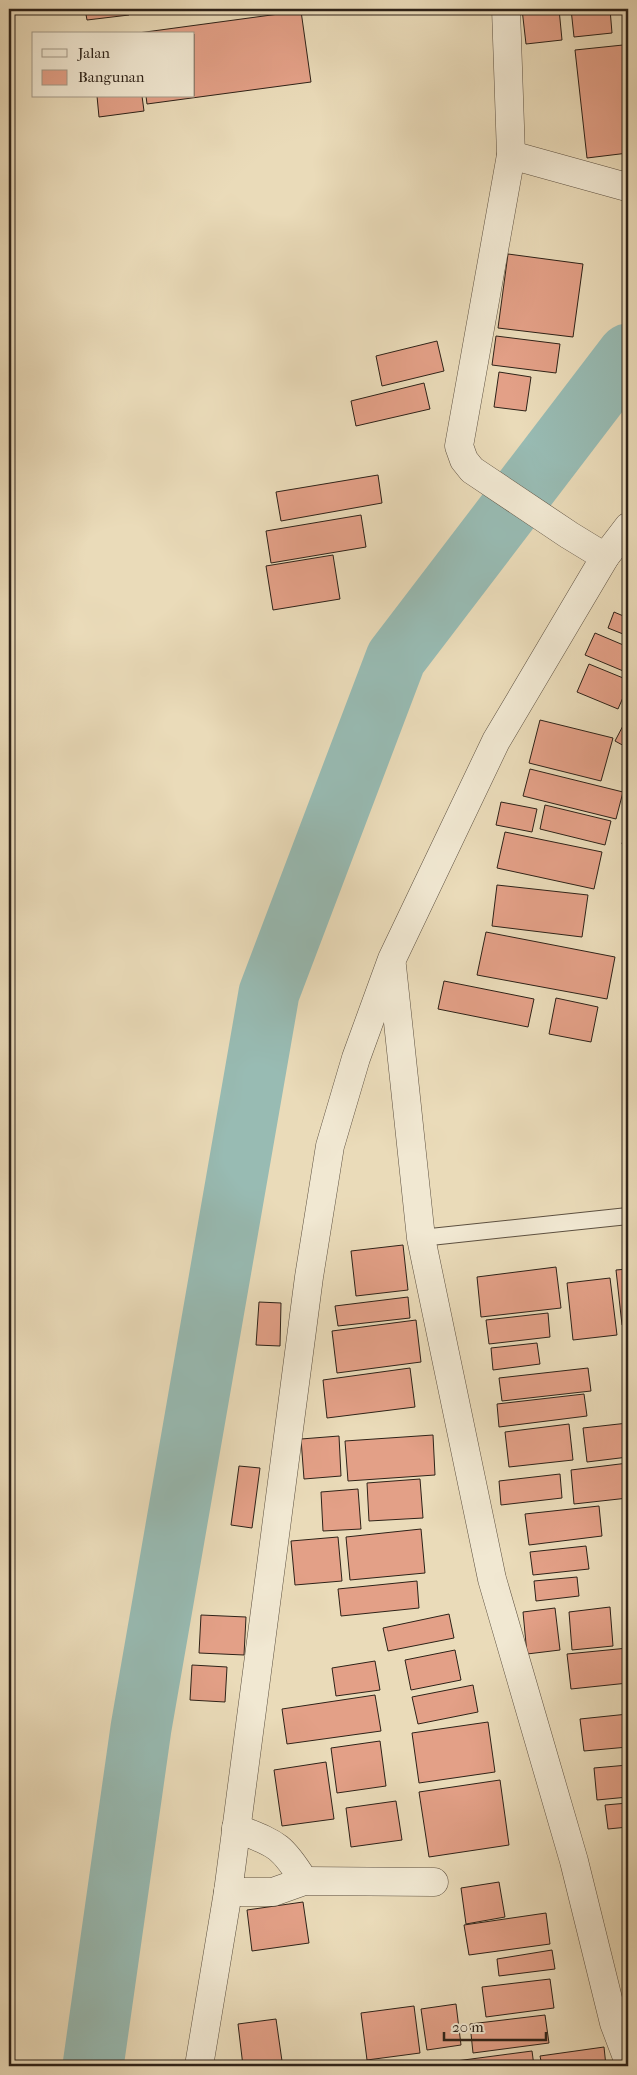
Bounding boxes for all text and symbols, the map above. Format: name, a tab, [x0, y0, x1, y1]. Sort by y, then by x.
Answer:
legend	[32, 32, 195, 98]
text: Jalan	[77, 44, 110, 62]
text: Bangunan	[78, 68, 145, 86]
scale bar	[444, 2010, 547, 2042]
text: 20 m	[452, 2018, 484, 2036]

